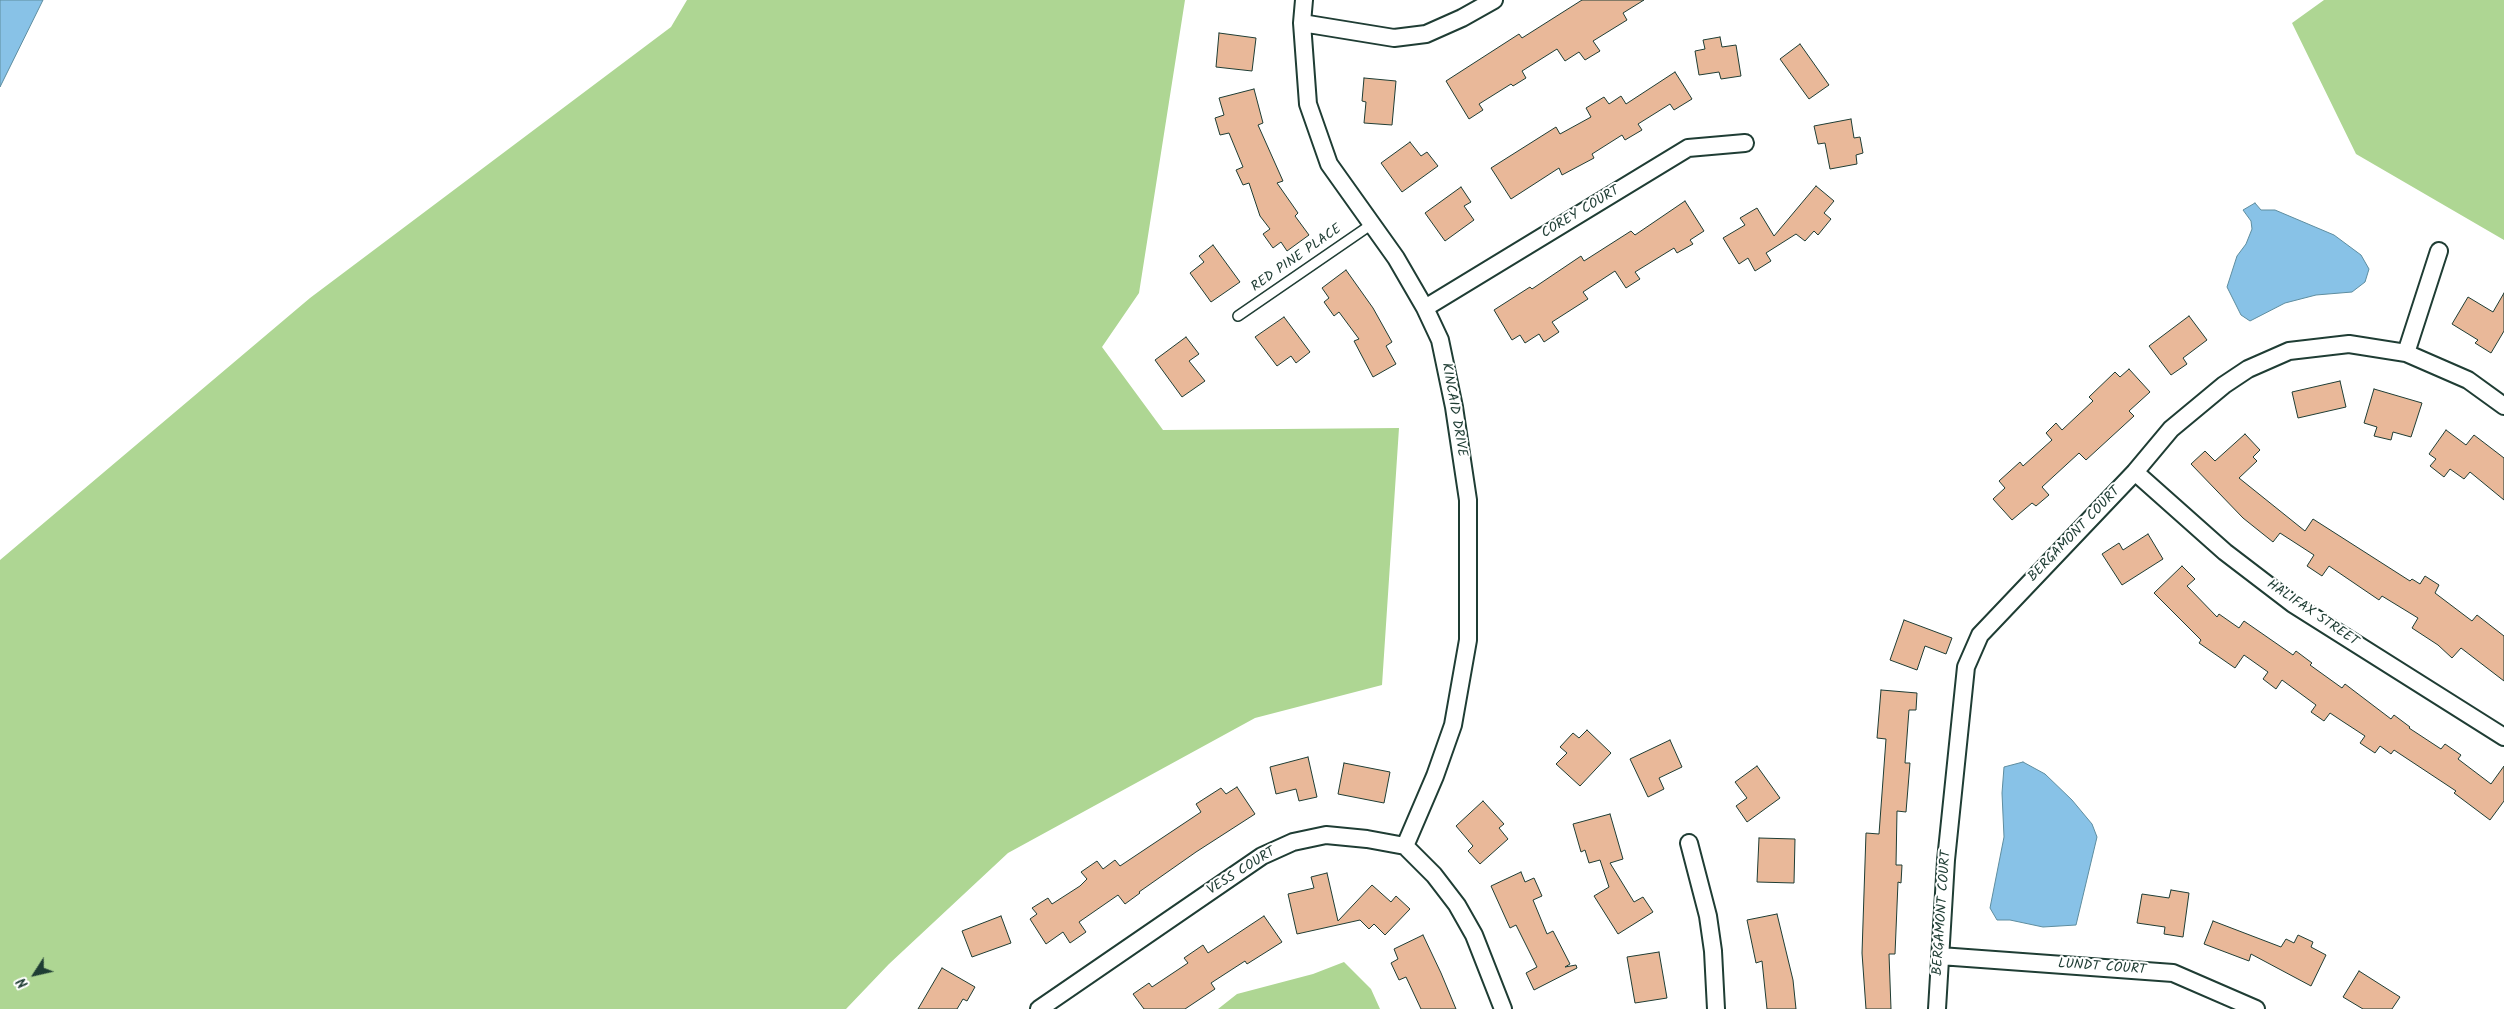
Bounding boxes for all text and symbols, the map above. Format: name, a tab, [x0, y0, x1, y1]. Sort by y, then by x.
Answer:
street label: COREY COURT	[1539, 183, 1623, 243]
street label: RED PINE PLACE	[1249, 222, 1345, 296]
street label: KINCAID DRIVE	[1436, 362, 1470, 458]
street label: BERGAMONT COURT	[2025, 484, 2125, 586]
street label: HALIFAX STREET	[2263, 577, 2361, 651]
street label: VESS COURT	[1205, 844, 1279, 900]
street label: BERGAMONT COURT	[1930, 850, 1956, 976]
north arrow	[10, 949, 60, 999]
street label: LUNDT COURT	[2057, 957, 2147, 979]
text: N	[11, 973, 34, 993]

